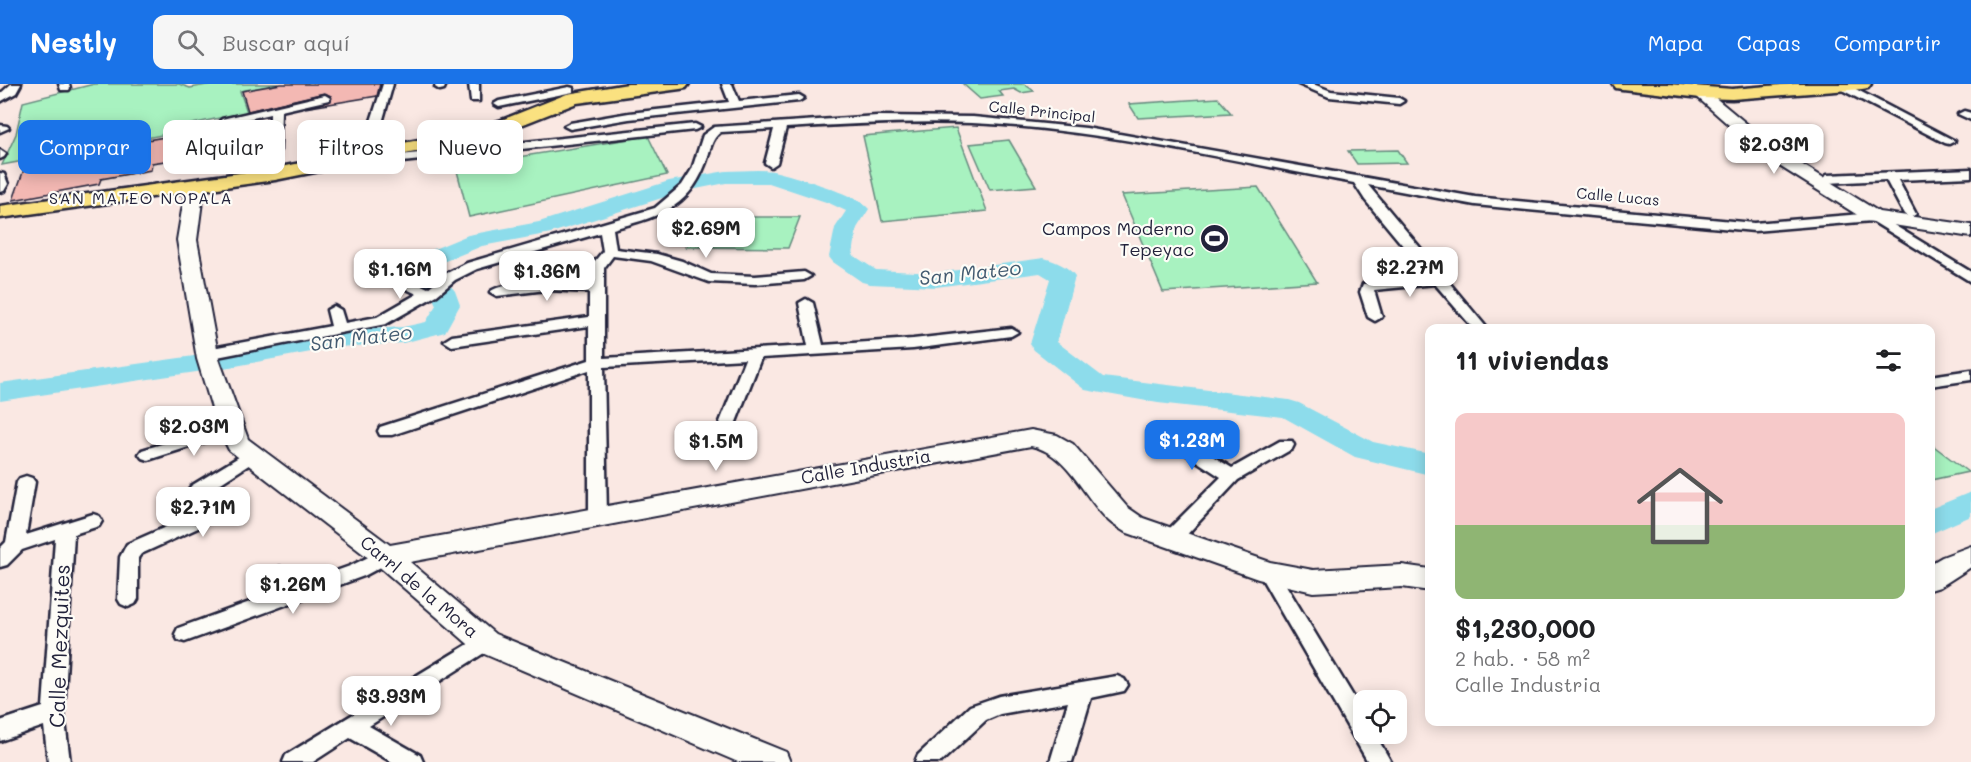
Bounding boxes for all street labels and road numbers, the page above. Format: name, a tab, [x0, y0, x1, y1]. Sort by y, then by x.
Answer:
street label: Calle Principal	[988, 95, 1096, 127]
street label: Calle Lucas	[1576, 182, 1660, 210]
street label: Calle Industria	[799, 443, 933, 489]
street label: Carrl de la Mora	[355, 530, 484, 643]
street label: Calle Mezquites	[42, 564, 75, 728]

